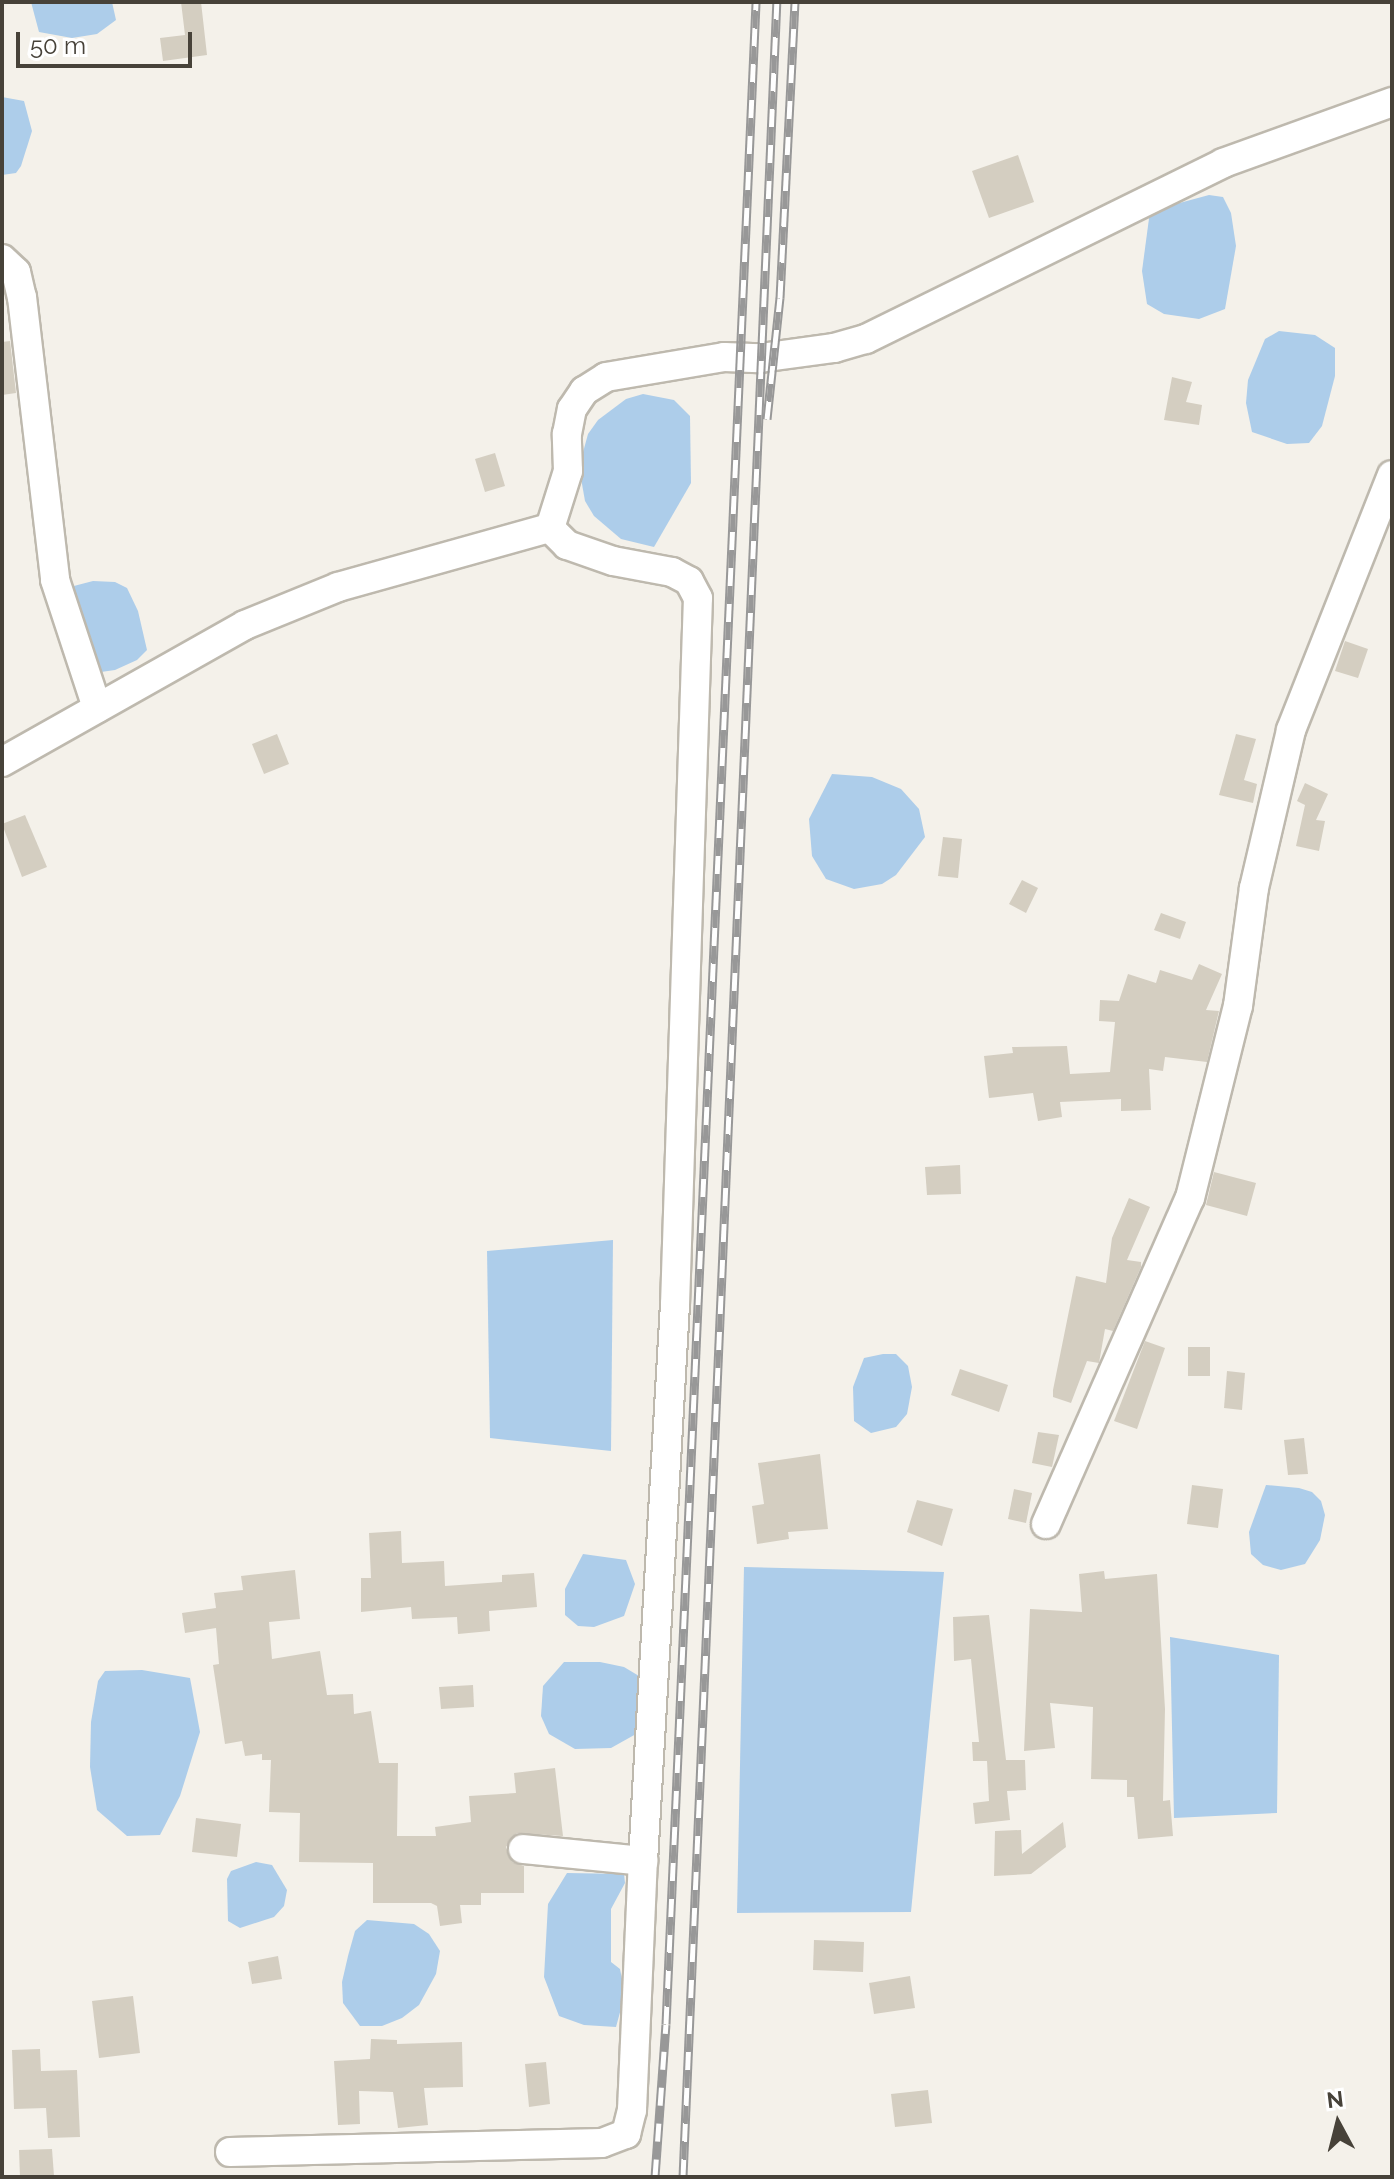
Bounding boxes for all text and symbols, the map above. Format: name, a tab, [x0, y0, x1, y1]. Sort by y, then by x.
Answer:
scale bar	[20, 16, 196, 66]
text: 50 m	[30, 31, 86, 60]
north arrow	[1298, 2083, 1378, 2163]
text: N	[1325, 2085, 1345, 2113]

